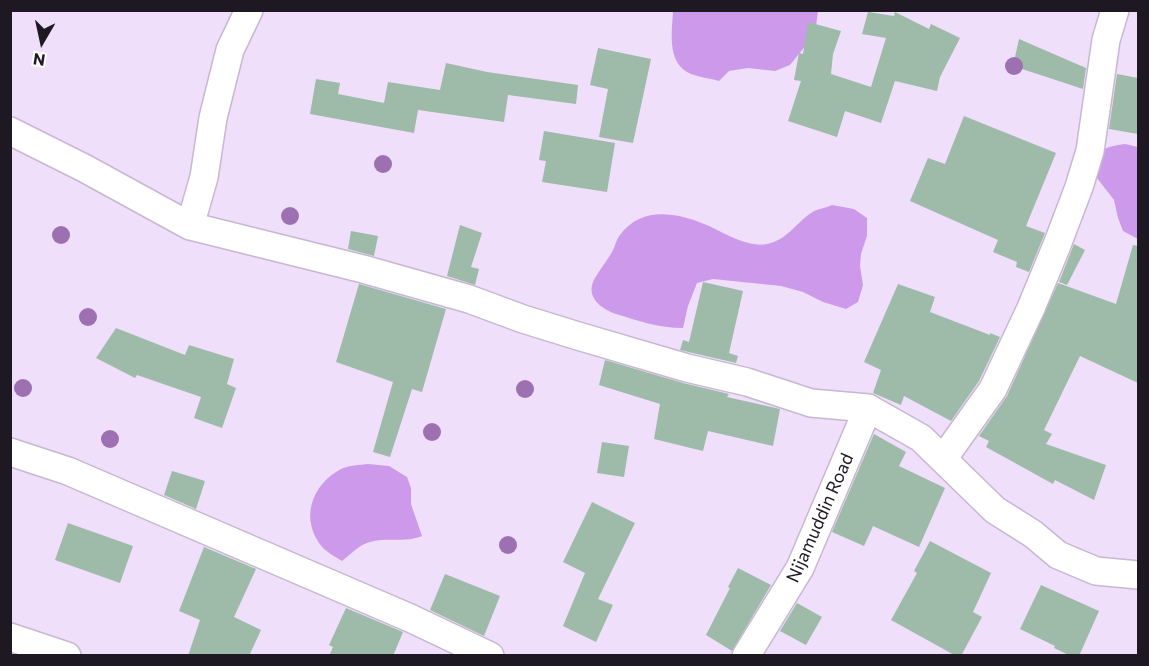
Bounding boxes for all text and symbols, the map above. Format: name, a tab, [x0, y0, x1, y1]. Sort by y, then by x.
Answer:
north arrow	[12, 12, 72, 72]
text: N	[32, 50, 47, 71]
street label: Nijamuddin Road	[782, 450, 858, 586]

